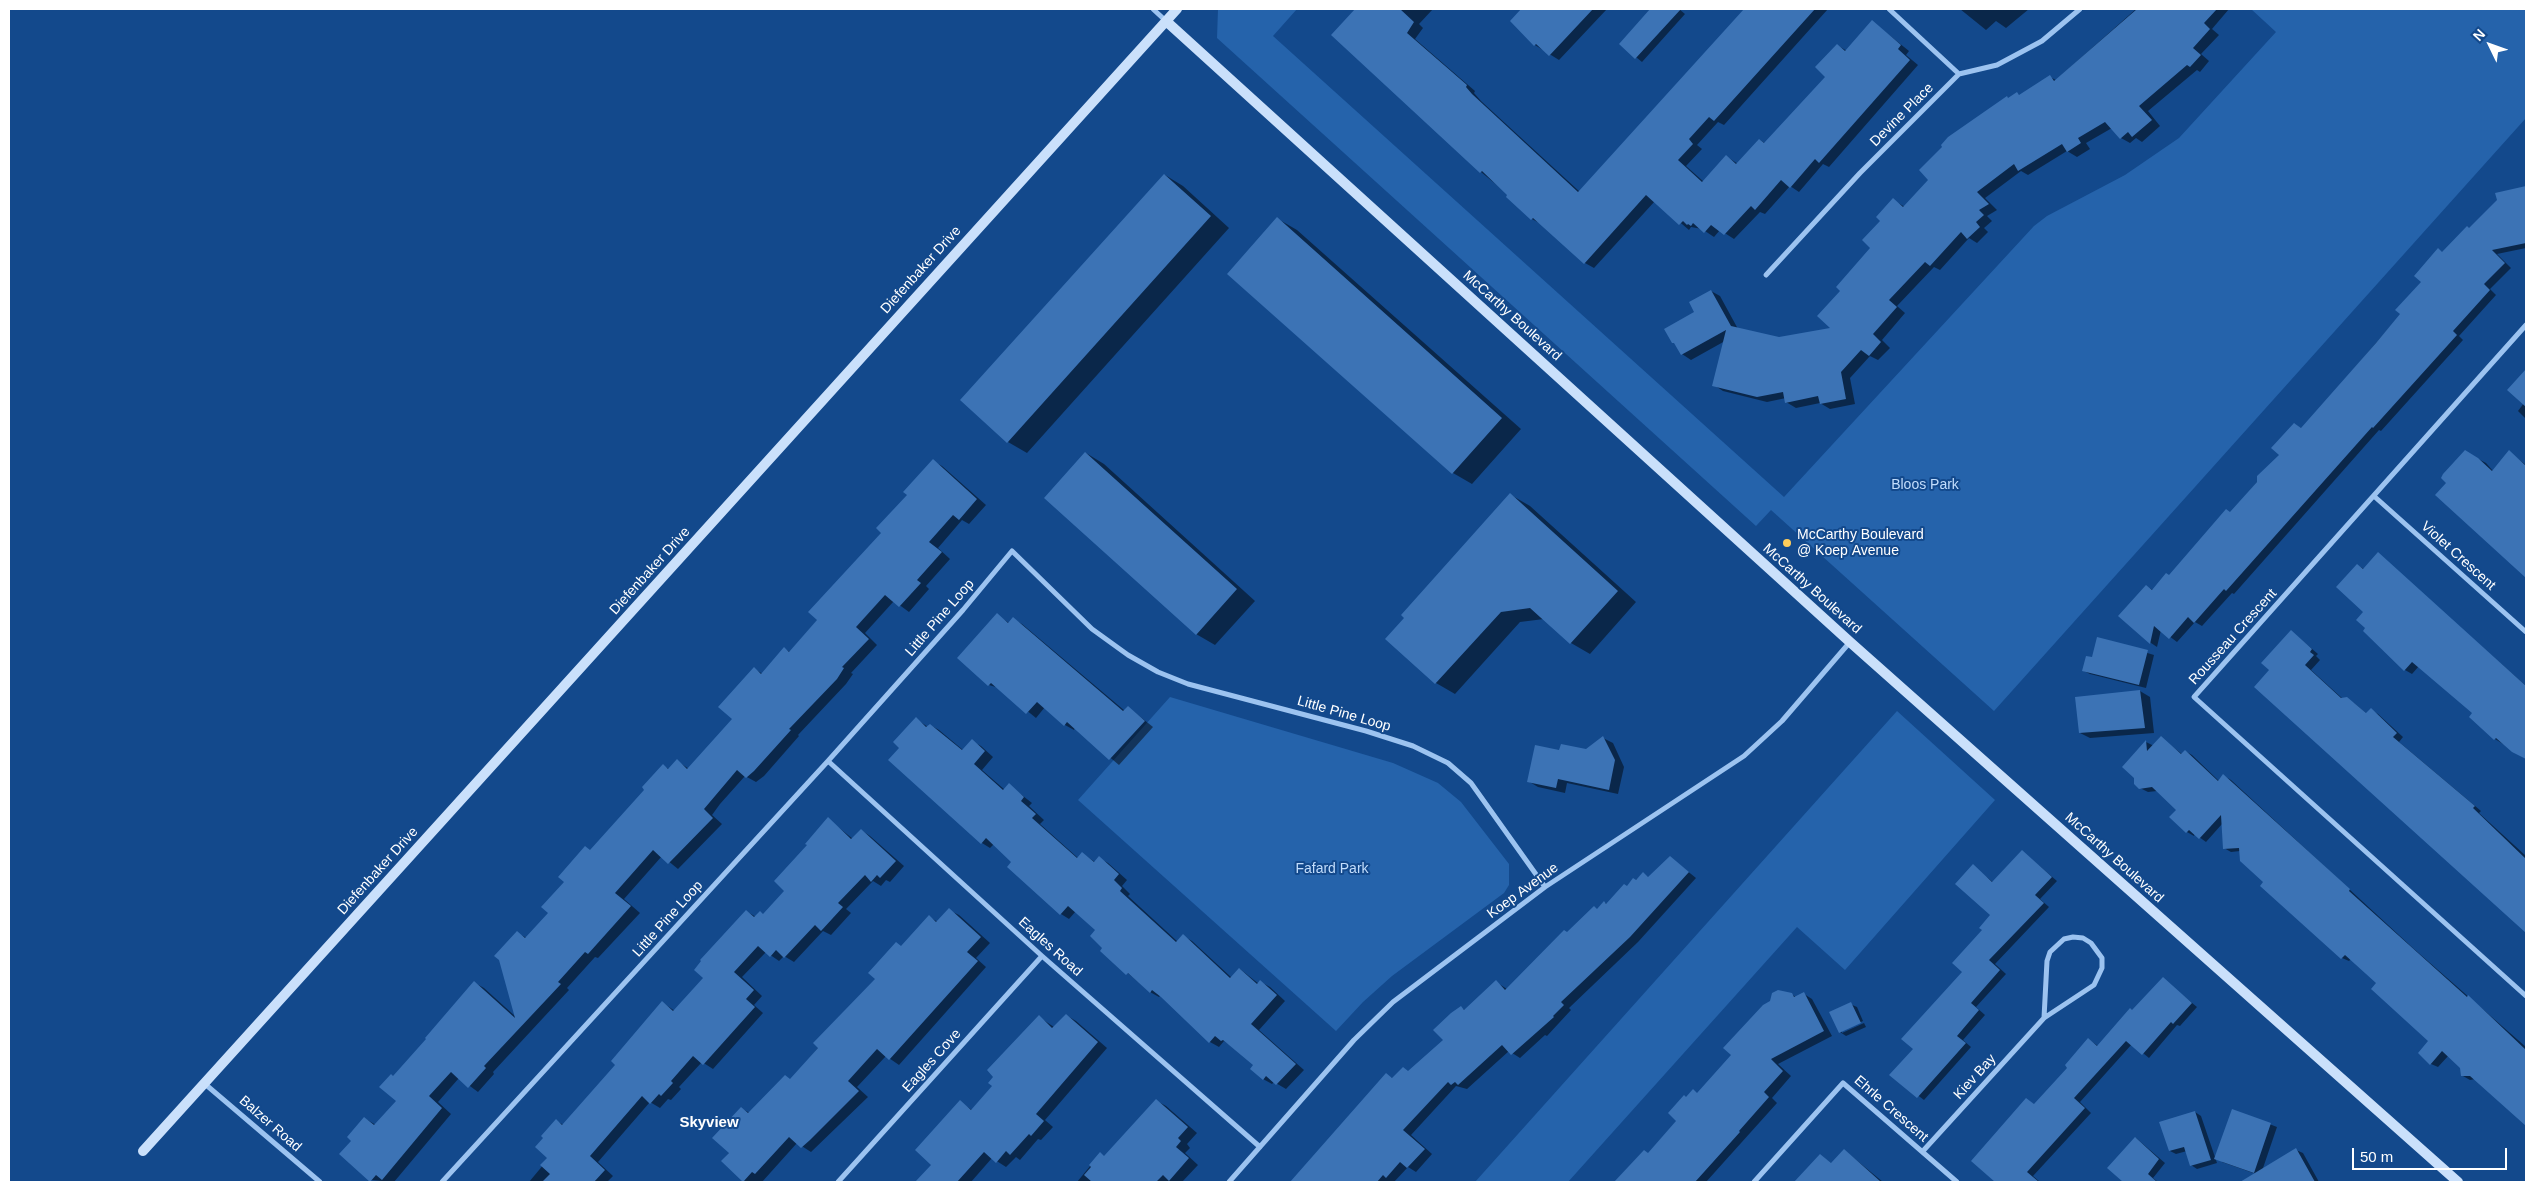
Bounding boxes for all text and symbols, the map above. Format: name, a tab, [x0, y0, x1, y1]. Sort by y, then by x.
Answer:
north arrow	[2465, 20, 2515, 70]
text: N	[2470, 26, 2488, 44]
street label: Devine Place	[1867, 80, 1937, 150]
street label: Diefenbaker Drive	[877, 223, 965, 317]
street label: McCarthy Boulevard	[1459, 267, 1565, 365]
park label: Bloos Park	[1891, 477, 1959, 493]
street label: Violet Crescent	[2417, 518, 2499, 594]
street label: Diefenbaker Drive	[606, 524, 694, 618]
place label: McCarthy Boulevard @ Koep Avenue	[1797, 527, 1924, 560]
marker: McCarthy Boulevard @ Koep Avenue	[1781, 537, 1793, 549]
street label: McCarthy Boulevard	[1759, 540, 1865, 638]
street label: Little Pine Loop	[902, 576, 978, 660]
street label: Rousseau Crescent	[2186, 586, 2280, 688]
street label: Little Pine Loop	[1295, 693, 1393, 735]
street label: McCarthy Boulevard	[2061, 809, 2167, 907]
street label: Diefenbaker Drive	[334, 824, 422, 918]
street label: Koep Avenue	[1484, 860, 1562, 922]
park label: Fafard Park	[1295, 861, 1369, 877]
street label: Little Pine Loop	[629, 878, 707, 960]
street label: Eagles Road	[1015, 914, 1085, 980]
street label: Eagles Cove	[899, 1026, 965, 1096]
street label: Kiev Bay	[1950, 1051, 2000, 1103]
street label: Ehrle Crescent	[1851, 1072, 1931, 1146]
street label: Balzer Road	[235, 1092, 305, 1156]
district label: Skyview	[679, 1114, 739, 1132]
scale bar	[2355, 1138, 2510, 1170]
text: 50 m	[2360, 1148, 2393, 1165]

